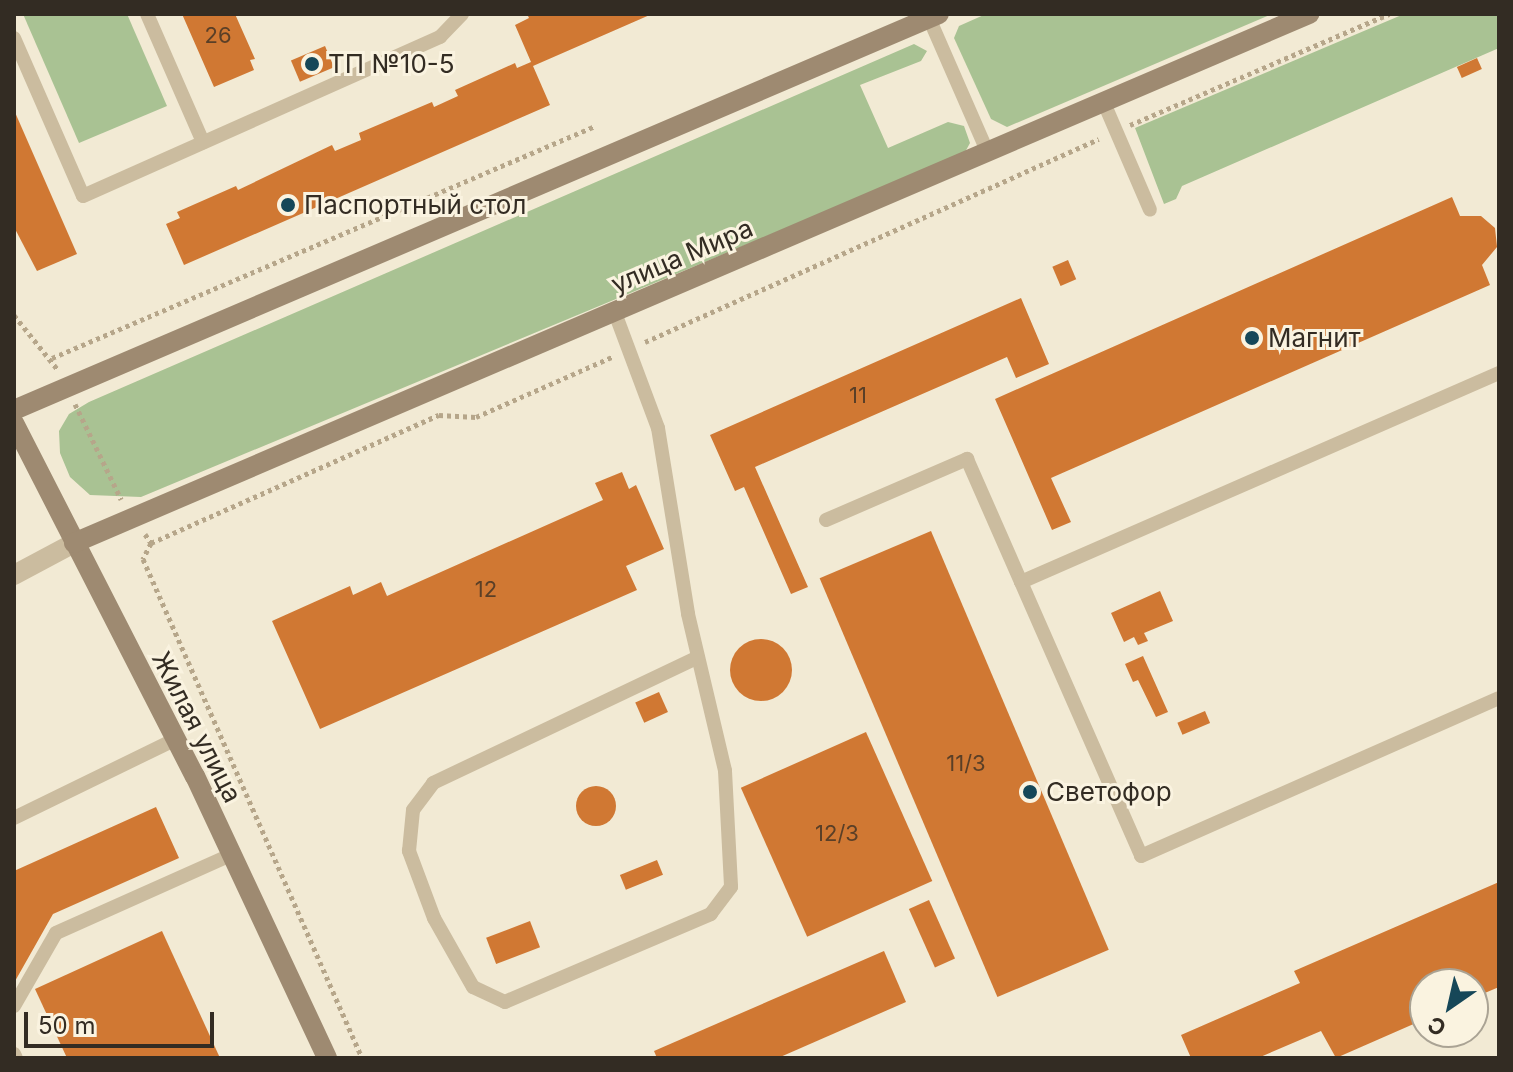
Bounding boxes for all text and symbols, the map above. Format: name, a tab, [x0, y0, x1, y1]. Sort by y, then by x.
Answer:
house number: 26	[204, 23, 232, 49]
place label: ТП №10-5	[328, 48, 455, 80]
marker: ТП №10-5	[303, 55, 321, 73]
place label: Паспортный стол	[304, 189, 526, 221]
marker: Паспортный стол	[279, 196, 297, 214]
street label: улица Мира	[606, 212, 758, 300]
place label: Магнит	[1268, 322, 1361, 354]
marker: Магнит	[1243, 329, 1261, 347]
house number: 11	[849, 383, 867, 409]
house number: 12	[475, 577, 497, 603]
street label: Жилая улица	[146, 646, 248, 808]
house number: 11/3	[946, 751, 986, 777]
place label: Светофор	[1046, 776, 1172, 808]
marker: Светофор	[1021, 783, 1039, 801]
house number: 12/3	[815, 821, 859, 847]
north arrow	[1409, 968, 1489, 1048]
scale bar	[28, 996, 218, 1046]
text: 50 m	[38, 1011, 96, 1040]
text: С	[1423, 1011, 1451, 1042]

